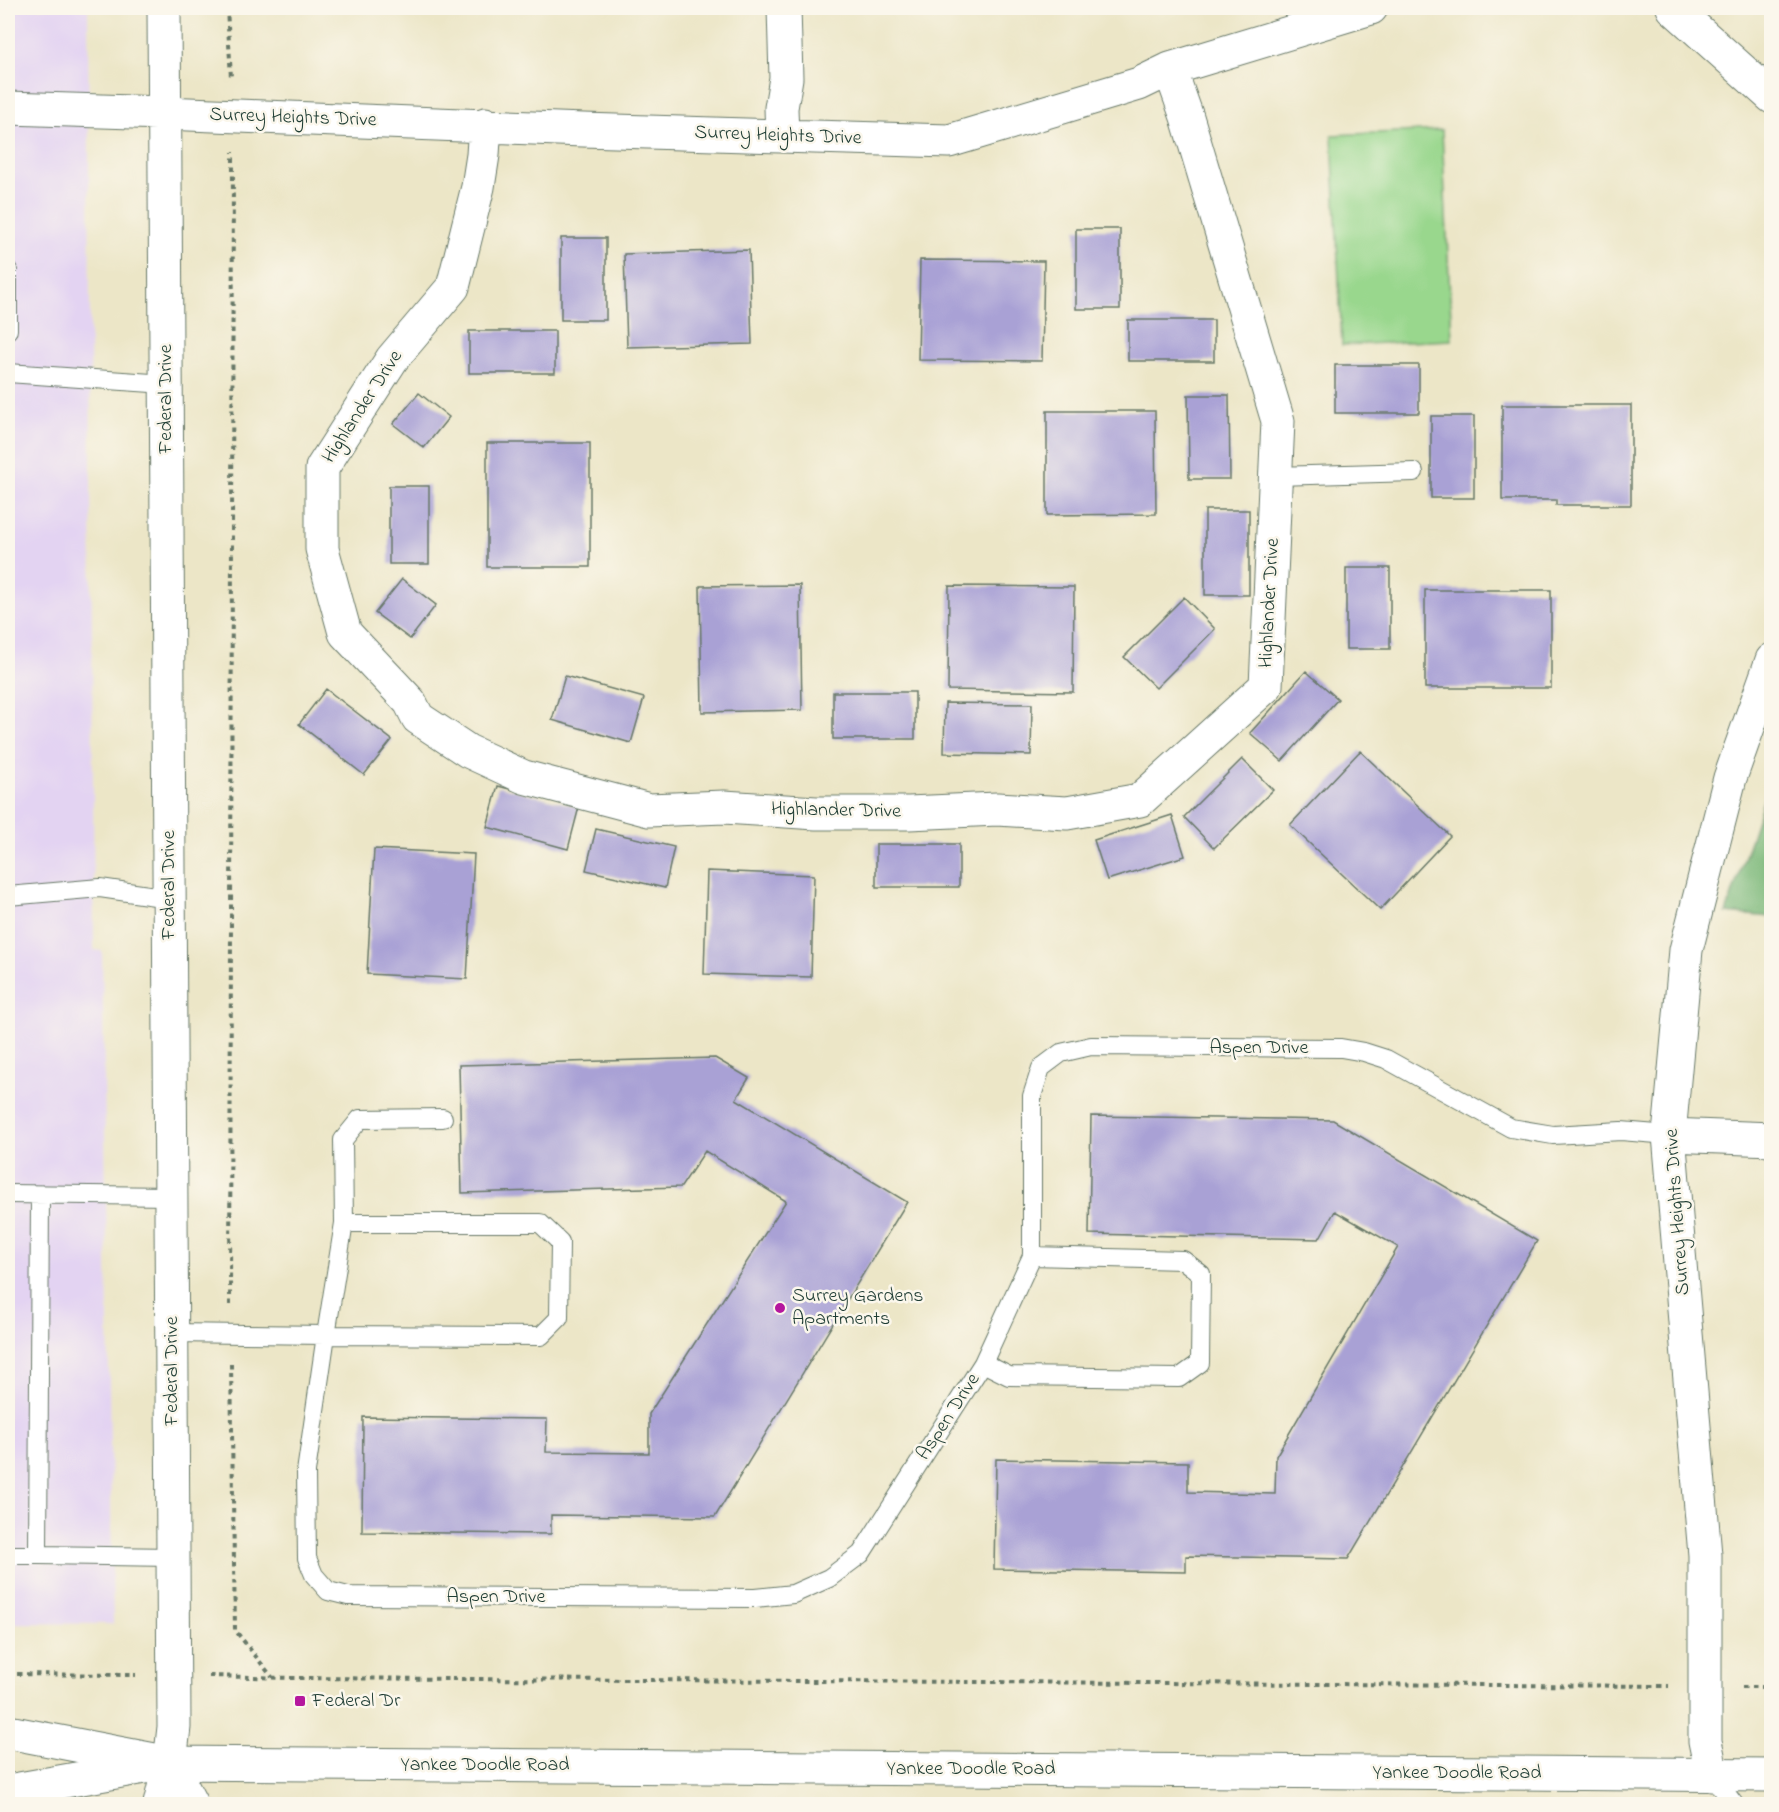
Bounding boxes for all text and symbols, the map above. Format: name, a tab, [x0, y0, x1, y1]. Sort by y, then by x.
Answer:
street label: Surrey Heights Drive	[209, 101, 377, 136]
street label: Surrey Heights Drive	[694, 119, 862, 154]
street label: Federal Drive	[152, 344, 181, 455]
street label: Highlander Drive	[315, 345, 411, 470]
street label: Highlander Drive	[1252, 537, 1289, 669]
street label: Highlander Drive	[771, 795, 901, 828]
street label: Federal Drive	[155, 830, 184, 941]
street label: Aspen Drive	[1210, 1034, 1309, 1063]
street label: Surrey Heights Drive	[1658, 1127, 1699, 1296]
place label: Surrey Gardens Apartments	[792, 1282, 923, 1334]
marker: Surrey Gardens Apartments	[773, 1301, 787, 1315]
street label: Federal Drive	[158, 1316, 187, 1427]
street label: Aspen Drive	[910, 1368, 988, 1466]
street label: Aspen Drive	[447, 1583, 546, 1612]
place label: Federal Dr	[311, 1687, 401, 1716]
marker: Federal Dr	[293, 1694, 307, 1708]
street label: Yankee Doodle Road	[400, 1751, 570, 1780]
street label: Yankee Doodle Road	[886, 1755, 1056, 1784]
street label: Yankee Doodle Road	[1372, 1759, 1542, 1788]

